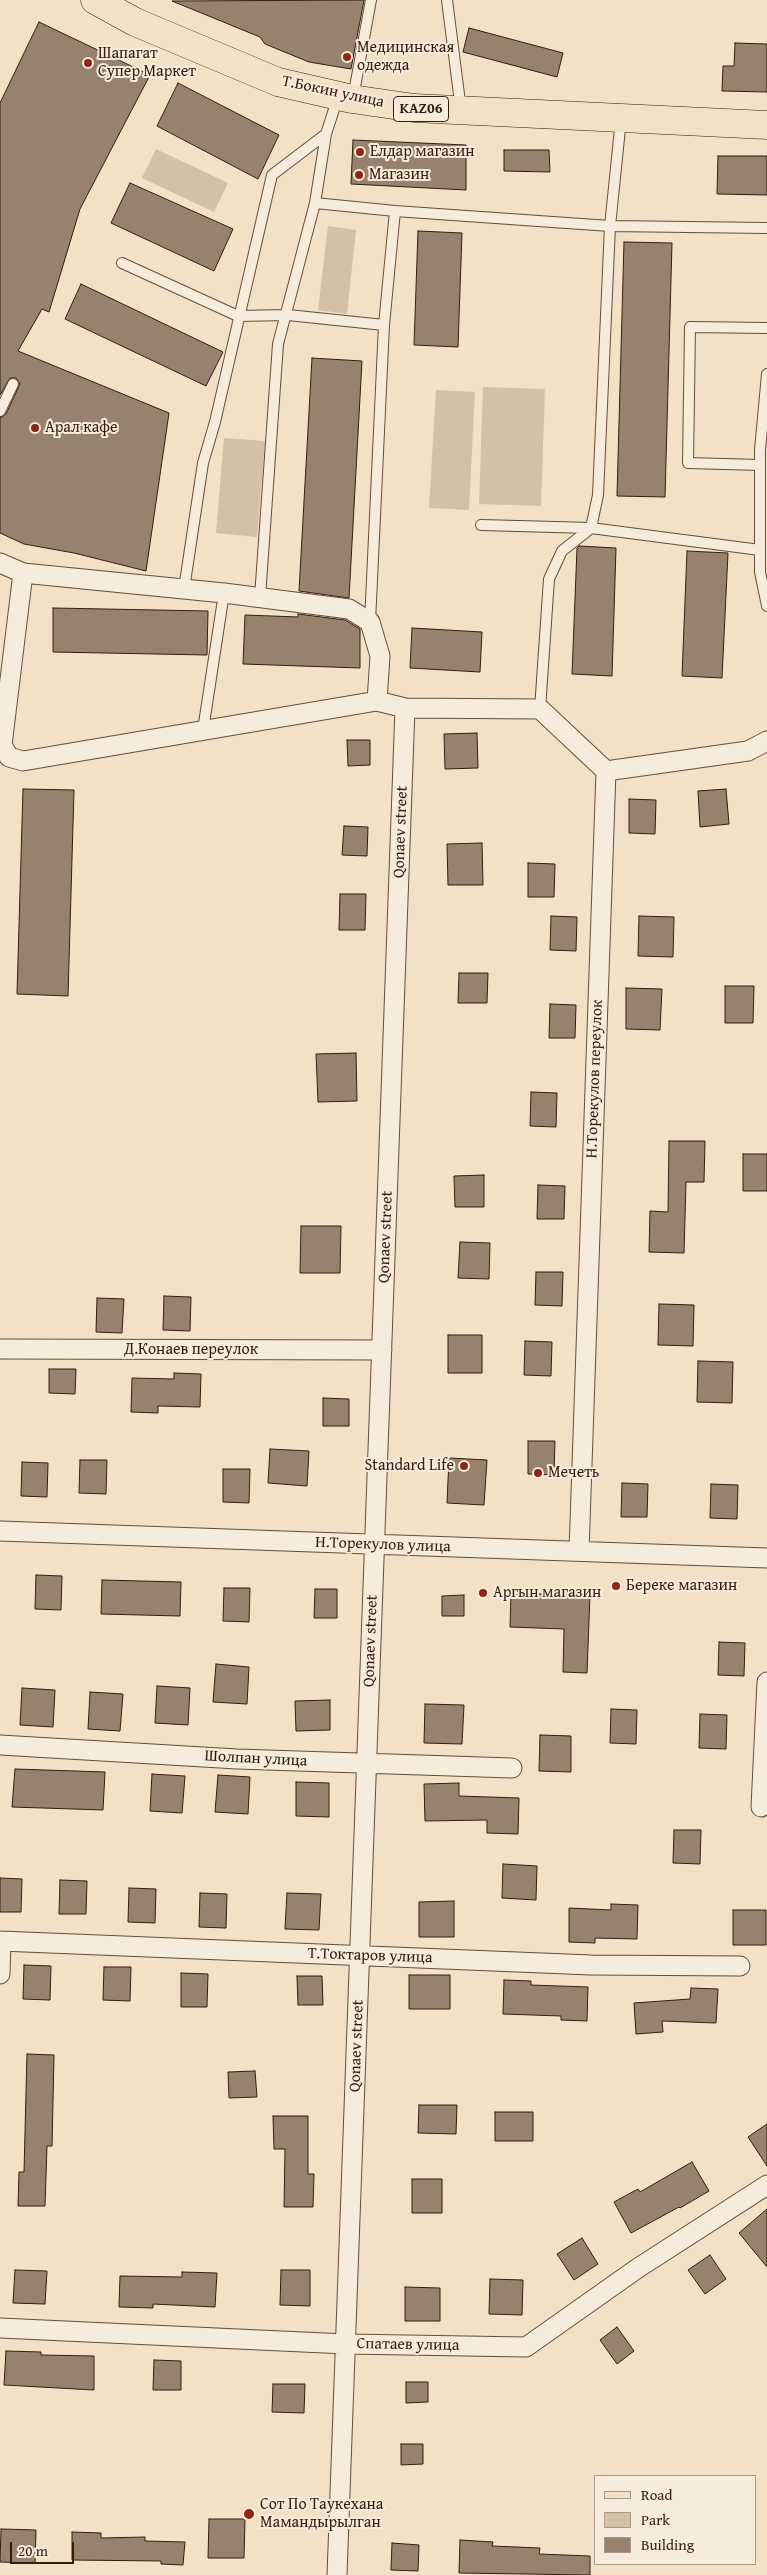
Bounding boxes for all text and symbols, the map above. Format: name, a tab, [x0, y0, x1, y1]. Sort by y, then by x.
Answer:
place label: Медицинская одежда	[357, 38, 454, 76]
place label: Шапагат Супер Маркет	[98, 44, 196, 82]
marker: Медицинская одежда	[341, 51, 353, 63]
marker: Шапагат Супер Маркет	[82, 57, 94, 69]
street label: Т.Бокин улица	[280, 72, 386, 112]
road number: KАZ06	[394, 96, 448, 122]
place label: Елдар магазин	[370, 142, 475, 162]
marker: Елдар магазин	[354, 146, 366, 158]
place label: Магазин	[369, 165, 429, 185]
marker: Магазин	[353, 169, 365, 181]
place label: Арал кафе	[45, 418, 118, 438]
marker: Арал кафе	[29, 422, 41, 434]
street label: Qonaev street	[390, 785, 412, 879]
street label: Н.Торекулов переулок	[583, 999, 607, 1159]
street label: Qonaev street	[375, 1190, 397, 1284]
street label: Д.Конаев переулок	[124, 1340, 258, 1360]
place label: Standard Life	[364, 1456, 454, 1476]
marker: Standard Life	[458, 1460, 470, 1472]
place label: Мечеть	[548, 1463, 599, 1483]
marker: Мечеть	[532, 1467, 544, 1479]
street label: Н.Торекулов улица	[315, 1533, 451, 1557]
place label: Береке магазин	[626, 1576, 737, 1596]
marker: Береке магазин	[610, 1580, 622, 1592]
place label: Аргын магазин	[493, 1583, 601, 1603]
marker: Аргын магазин	[477, 1587, 489, 1599]
street label: Qonaev street	[360, 1594, 382, 1688]
street label: Шолпан улица	[204, 1747, 308, 1771]
street label: Т.Токтаров улица	[307, 1944, 433, 1968]
street label: Qonaev street	[346, 1999, 368, 2093]
street label: Спатаев улица	[356, 2335, 460, 2355]
legend	[594, 2475, 757, 2565]
text: Road	[641, 2484, 672, 2505]
place label: Сот По Таукехана Мамандырылган	[260, 2495, 383, 2533]
marker: Сот По Таукехана Мамандырылган	[242, 2507, 256, 2521]
text: Park	[641, 2509, 670, 2530]
scale bar	[12, 2532, 76, 2564]
text: Building	[641, 2534, 694, 2555]
text: 20 m	[18, 2540, 48, 2561]

